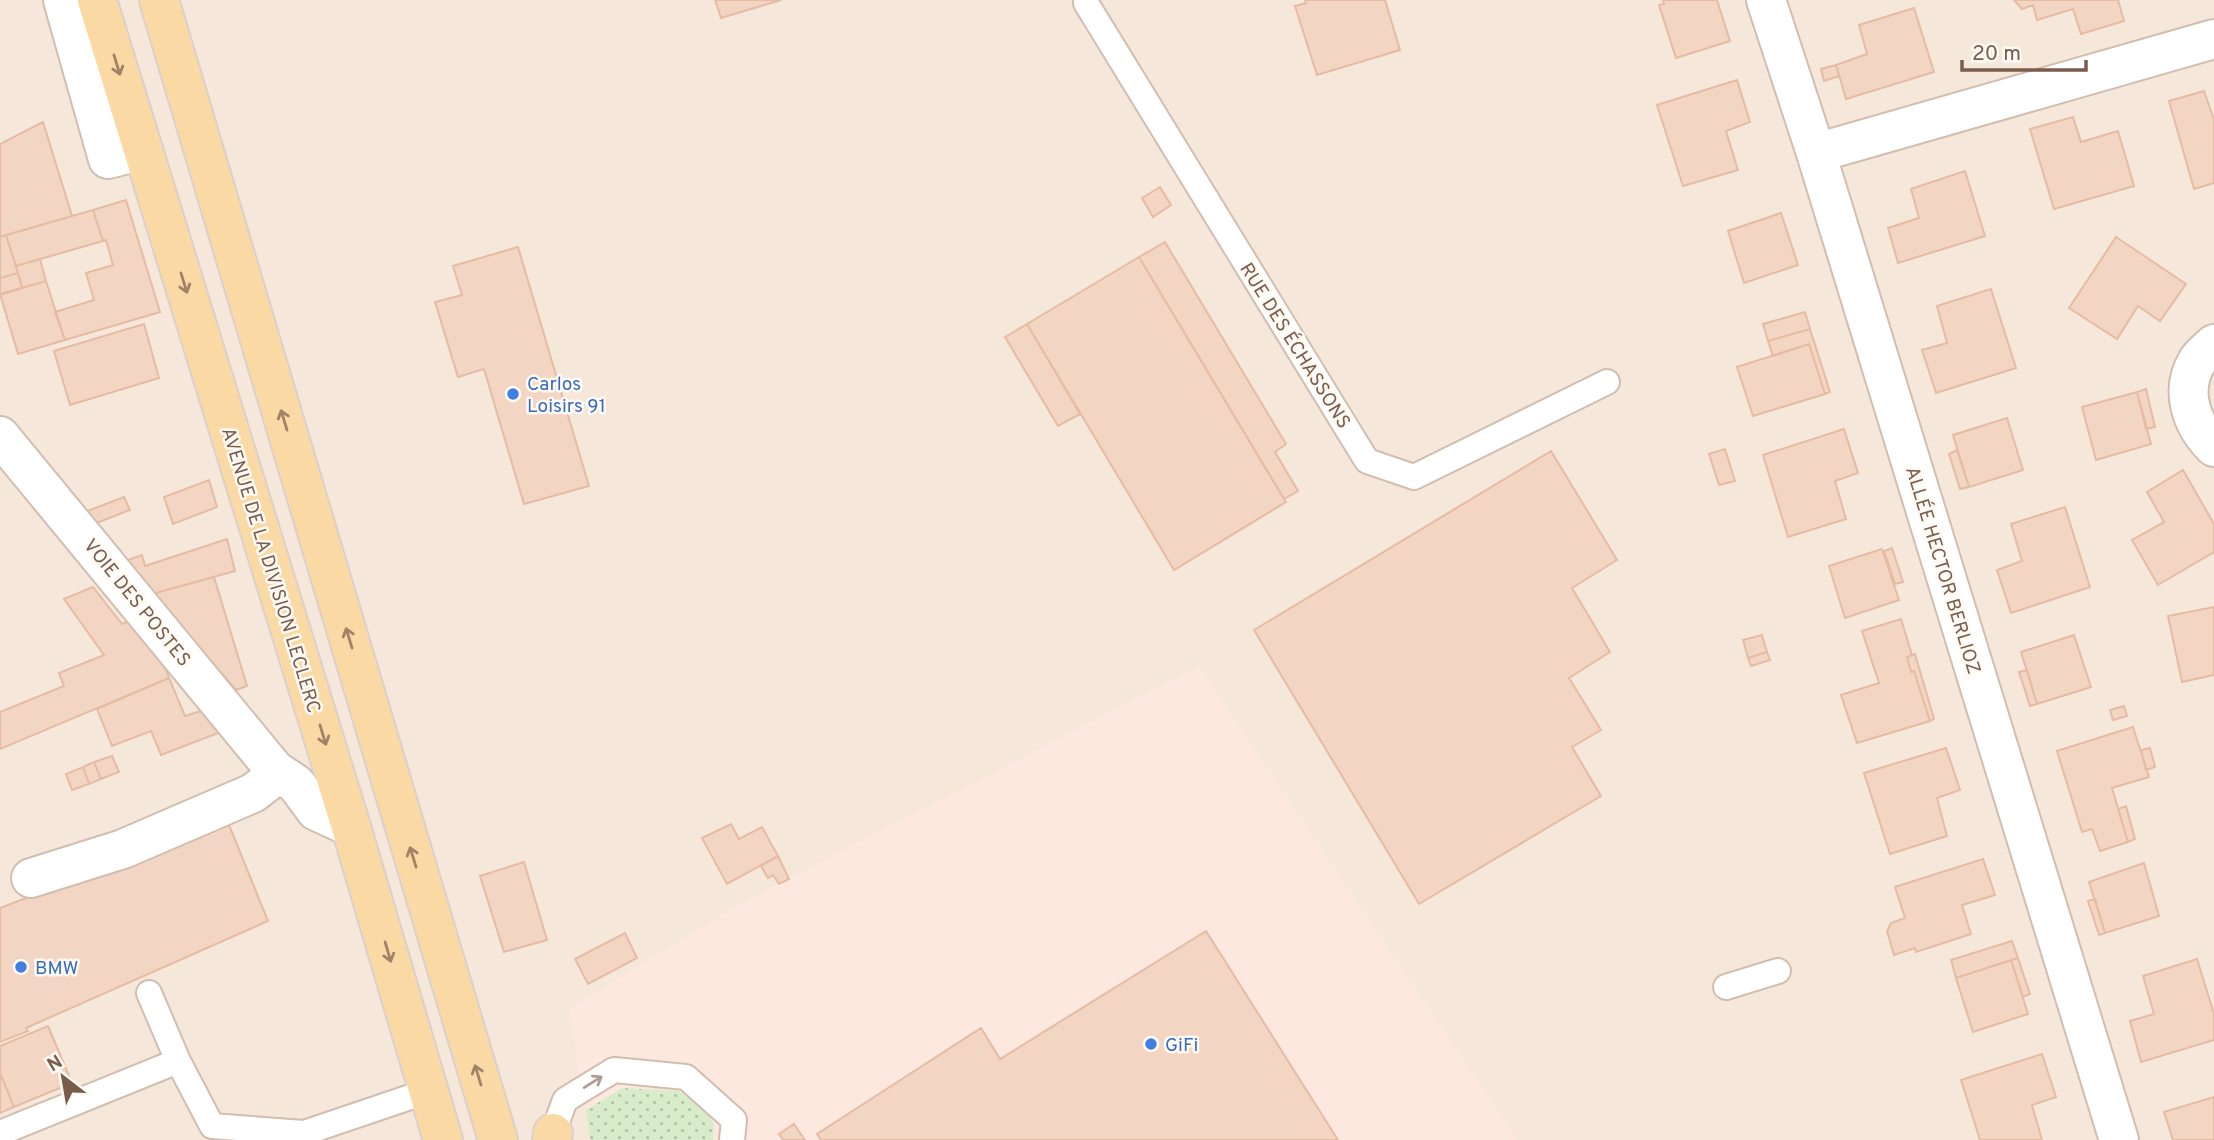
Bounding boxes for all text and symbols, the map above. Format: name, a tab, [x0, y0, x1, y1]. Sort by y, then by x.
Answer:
scale bar	[1962, 28, 2086, 72]
text: 20 m	[1972, 41, 2021, 68]
one-way arrow	[112, 54, 125, 76]
street label: RUE DES ÉCHASSONS	[1234, 258, 1356, 433]
one-way arrow	[178, 272, 191, 294]
place label: Carlos Loisirs 91	[527, 373, 606, 419]
marker: Carlos Loisirs 91	[505, 386, 521, 402]
one-way arrow	[276, 410, 289, 432]
street label: AVENUE DE LA DIVISION LECLERC	[215, 425, 325, 716]
street label: ALLÉE HECTOR BERLIOZ	[1899, 463, 1986, 677]
street label: VOIE DES POSTES	[78, 535, 195, 672]
one-way arrow	[341, 628, 354, 650]
one-way arrow	[317, 723, 330, 745]
one-way arrow	[406, 846, 419, 868]
one-way arrow	[382, 941, 395, 963]
place label: BMW	[35, 957, 78, 981]
marker: BMW	[13, 959, 29, 975]
place label: GiFi	[1165, 1034, 1198, 1058]
marker: GiFi	[1143, 1036, 1159, 1052]
north arrow	[28, 1042, 98, 1112]
text: N	[43, 1050, 67, 1078]
one-way arrow	[471, 1064, 484, 1086]
one-way arrow	[583, 1075, 603, 1089]

